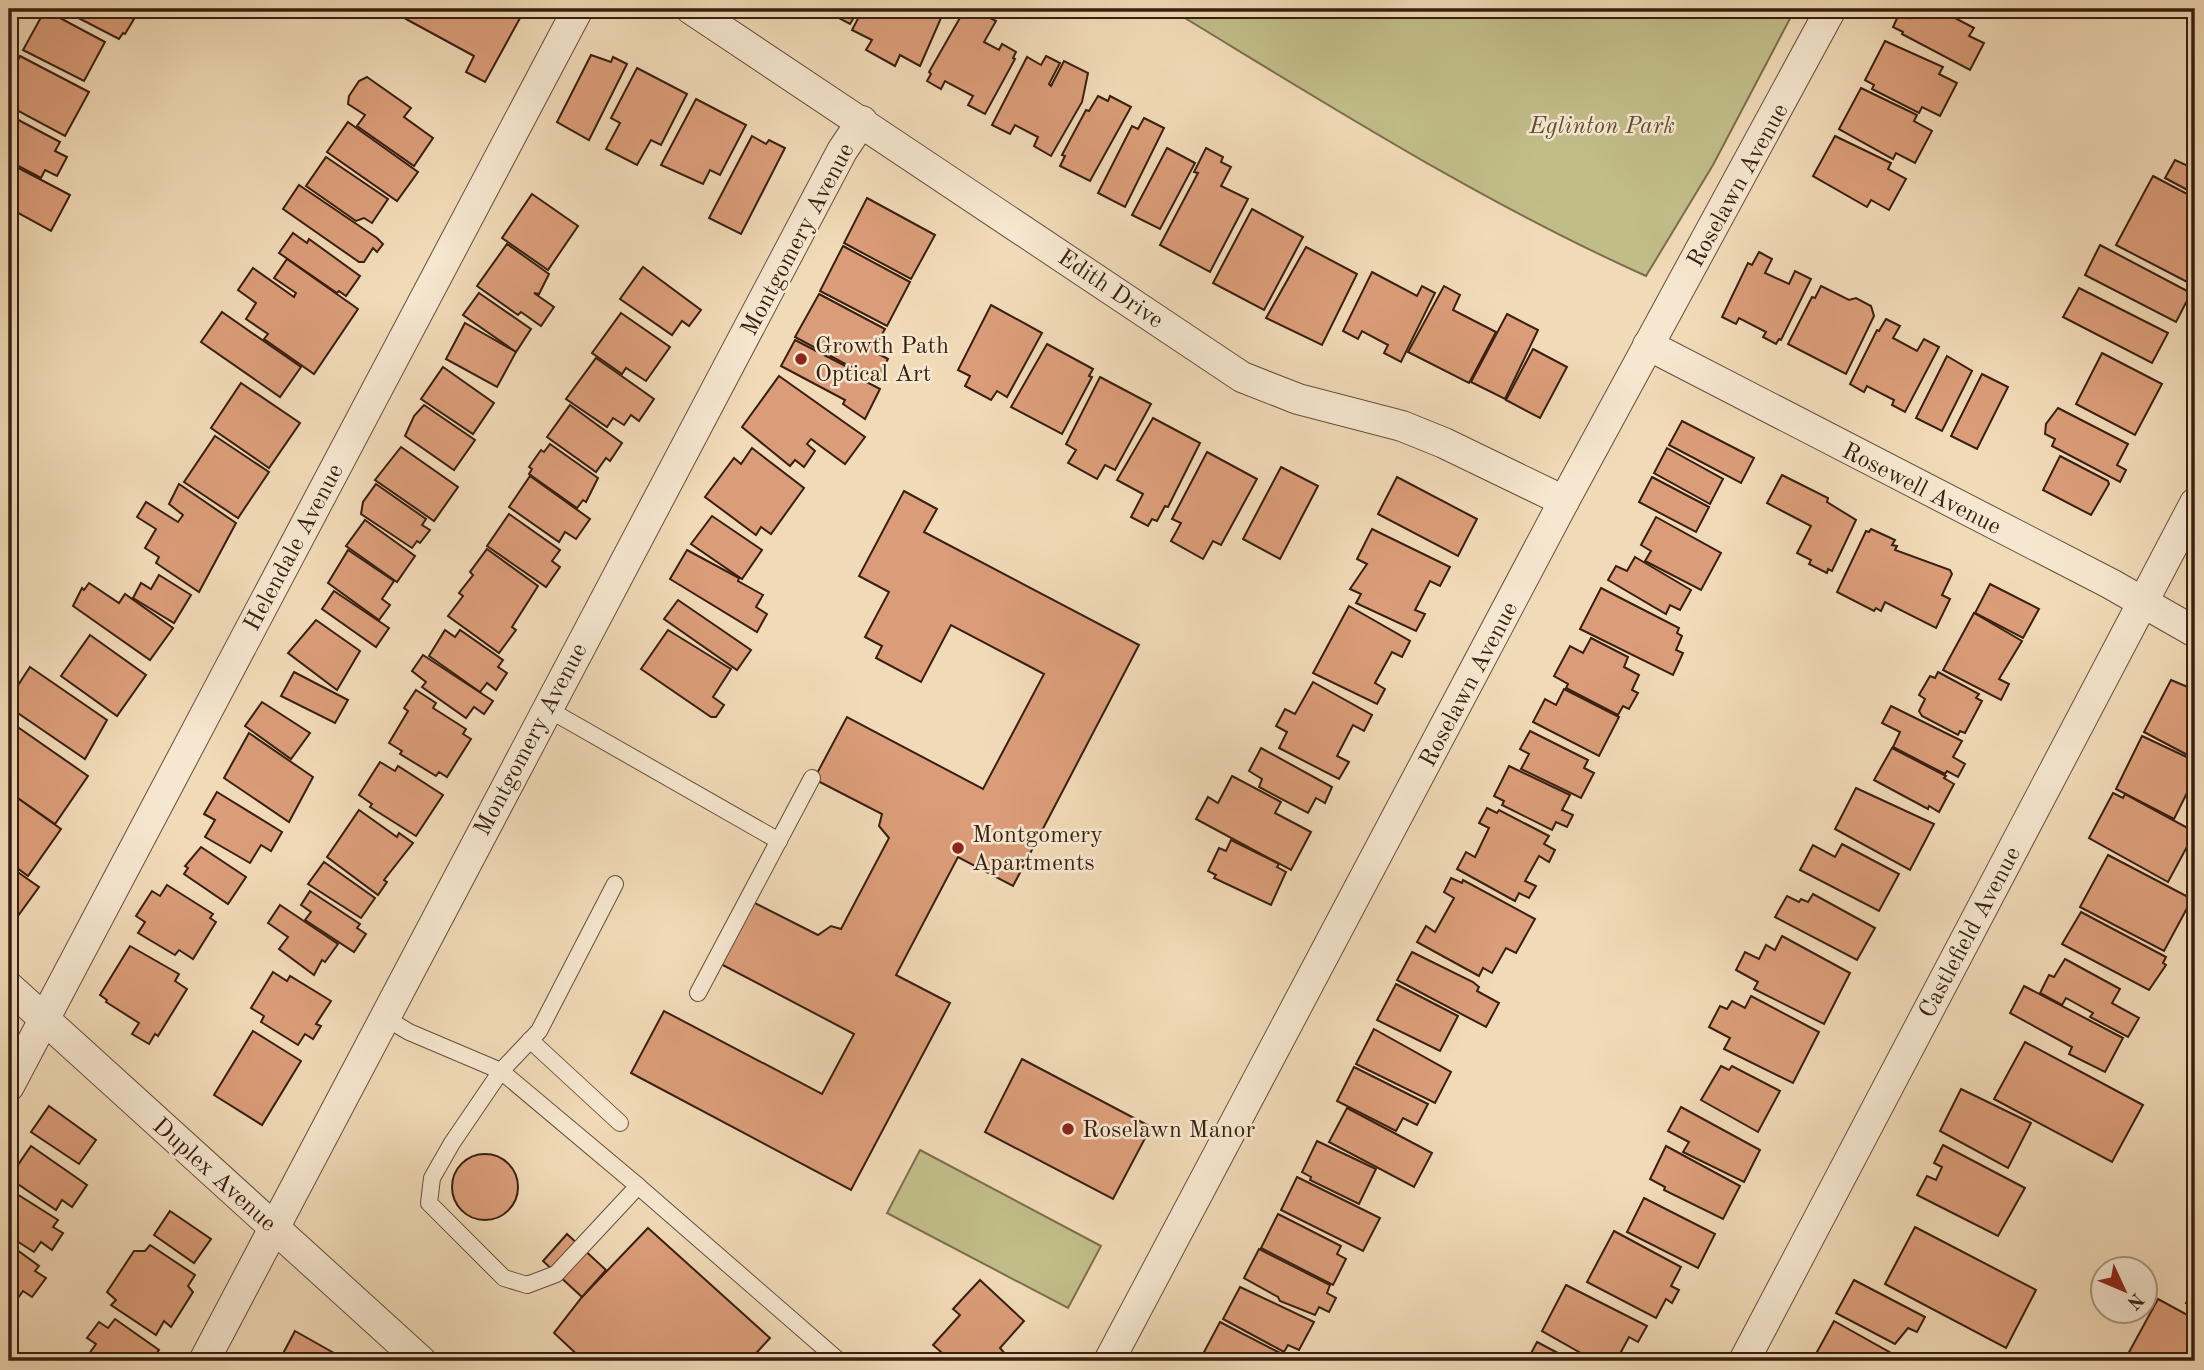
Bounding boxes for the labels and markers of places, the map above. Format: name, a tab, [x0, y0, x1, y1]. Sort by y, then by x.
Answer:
place label: Growth Path Optical Art	[815, 335, 949, 387]
marker: Growth Path Optical Art	[793, 351, 809, 367]
place label: Montgomery Apartments	[972, 824, 1103, 876]
marker: Montgomery Apartments	[950, 840, 966, 856]
place label: Roselawn Manor	[1082, 1119, 1255, 1143]
marker: Roselawn Manor	[1060, 1121, 1076, 1137]

